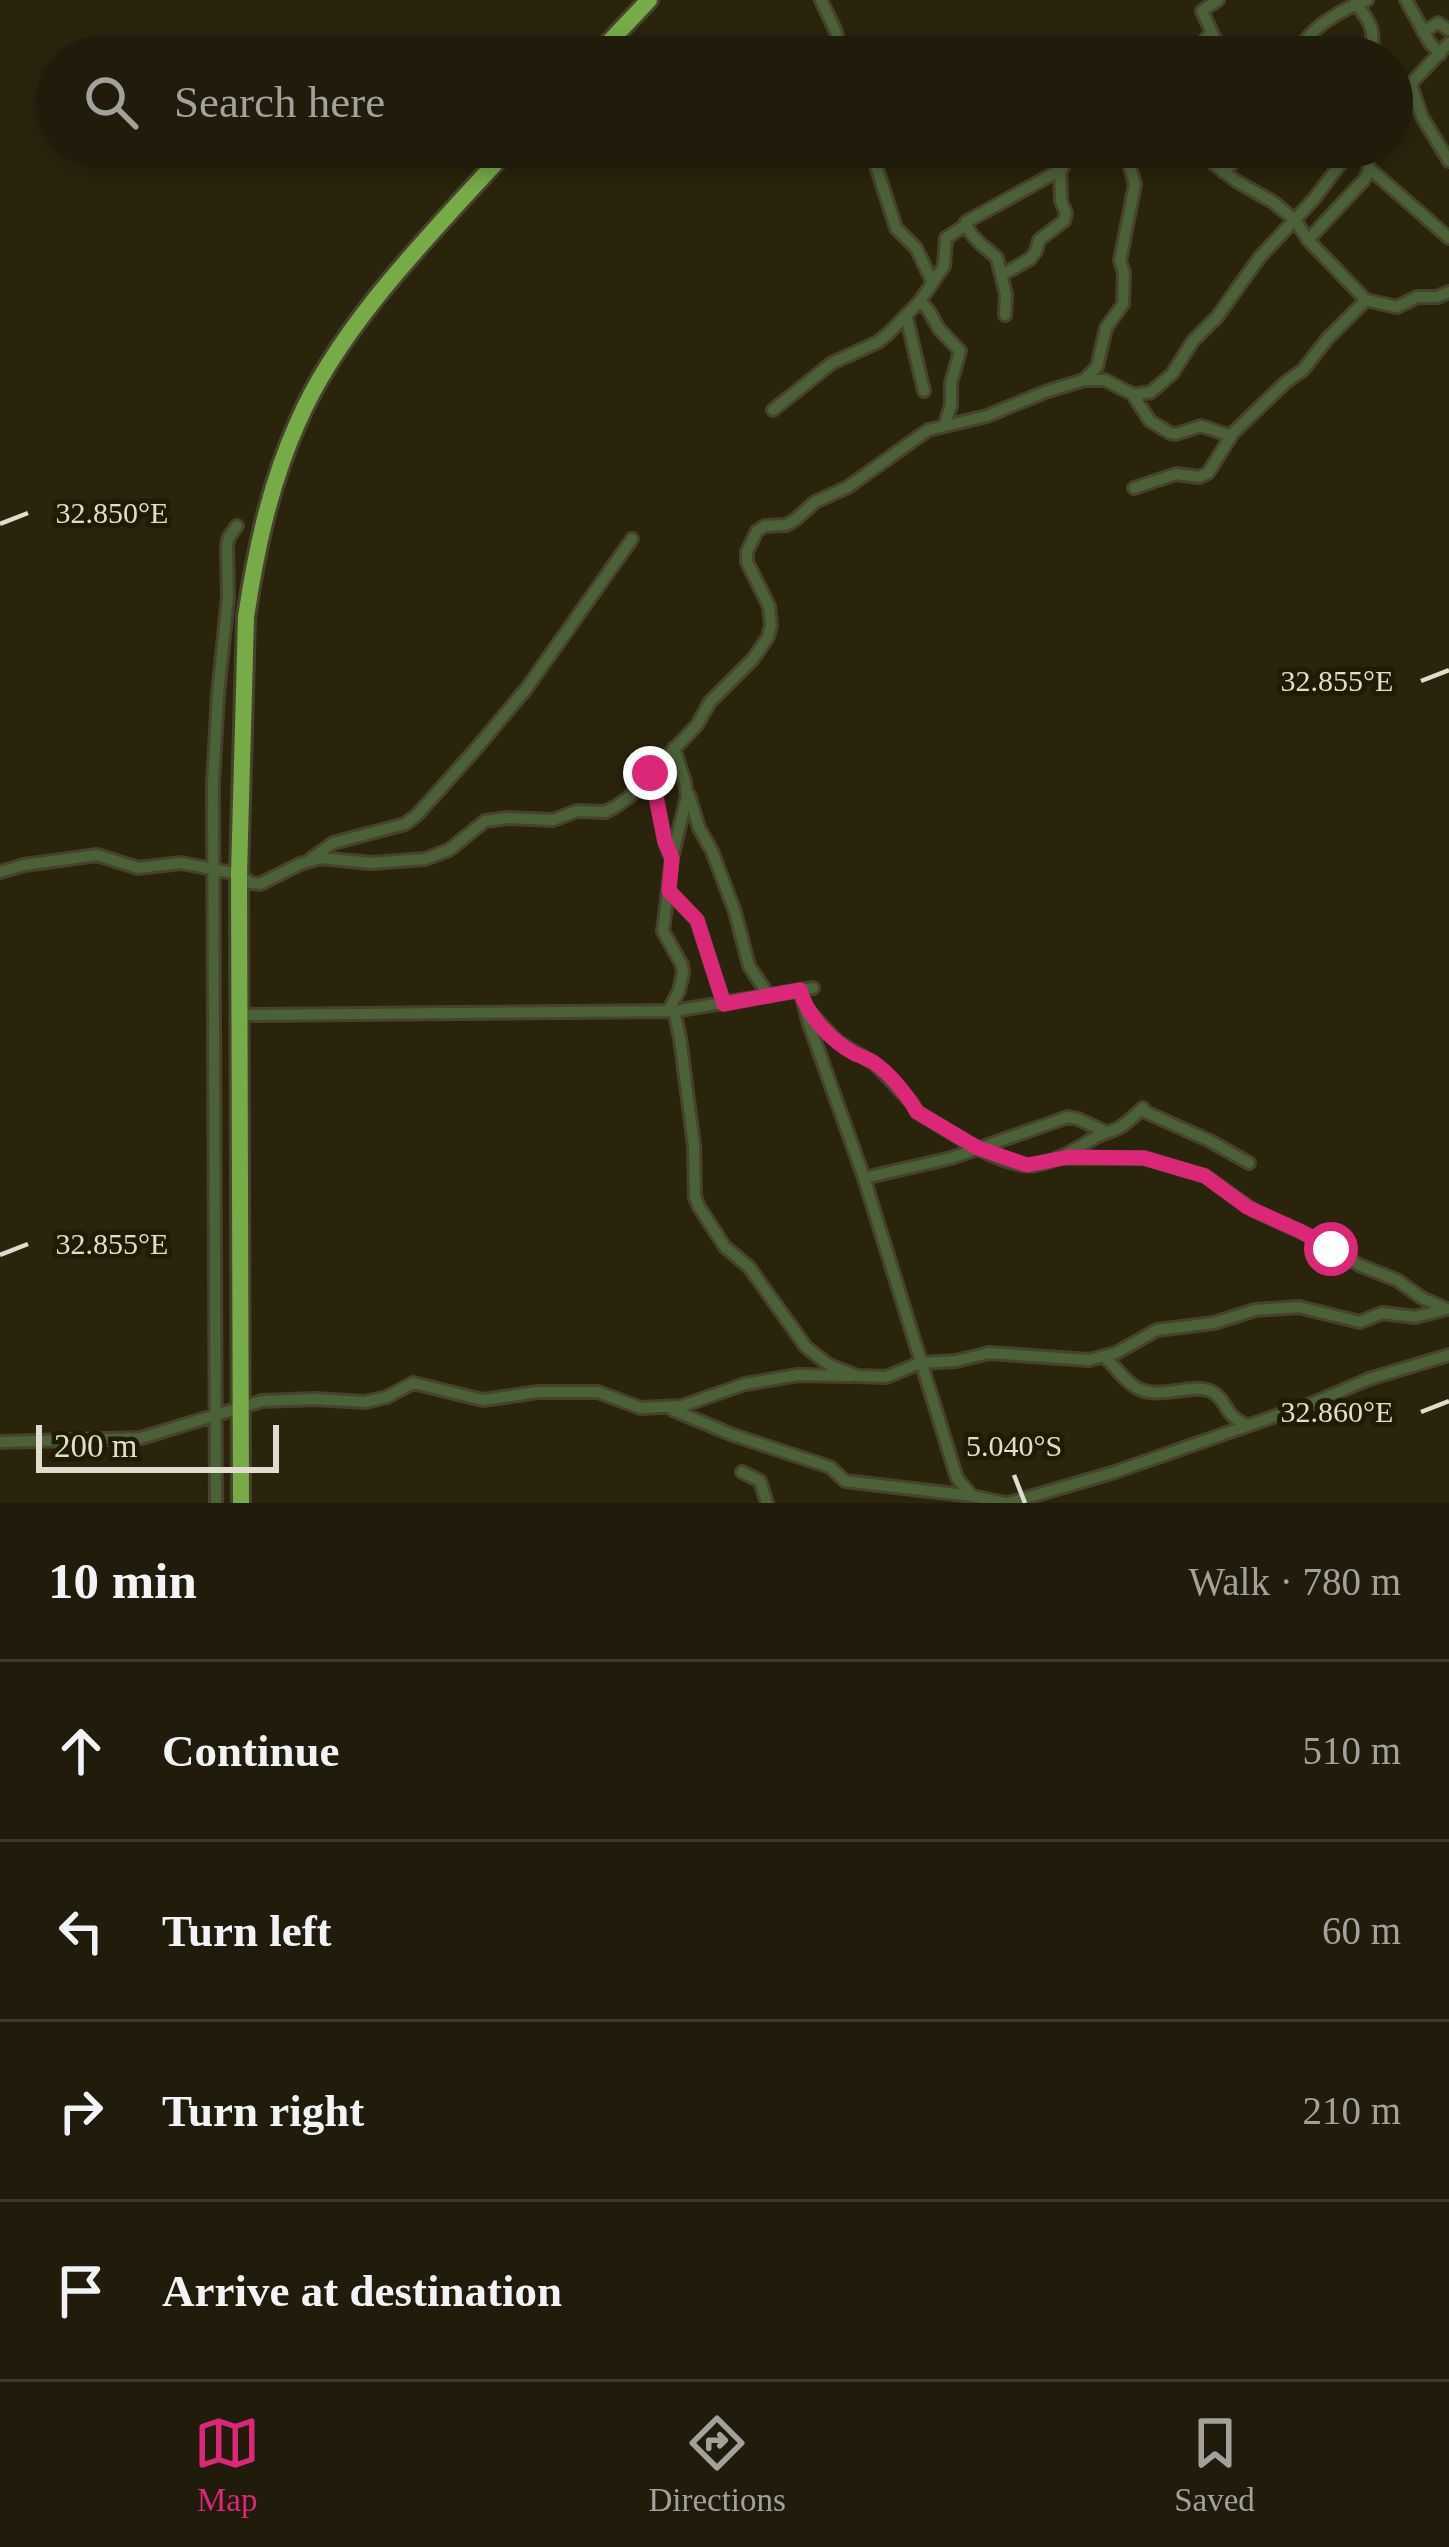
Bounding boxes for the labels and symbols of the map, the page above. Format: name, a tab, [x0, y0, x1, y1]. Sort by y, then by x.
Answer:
text: 32.850°E	[56, 496, 168, 529]
text: 32.855°E	[1281, 664, 1393, 697]
route end	[623, 746, 677, 800]
route start	[1304, 1222, 1358, 1276]
text: 32.855°E	[56, 1227, 168, 1260]
text: 32.860°E	[1281, 1395, 1393, 1428]
scale bar	[36, 1419, 279, 1472]
text: 5.040°S	[966, 1429, 1062, 1462]

